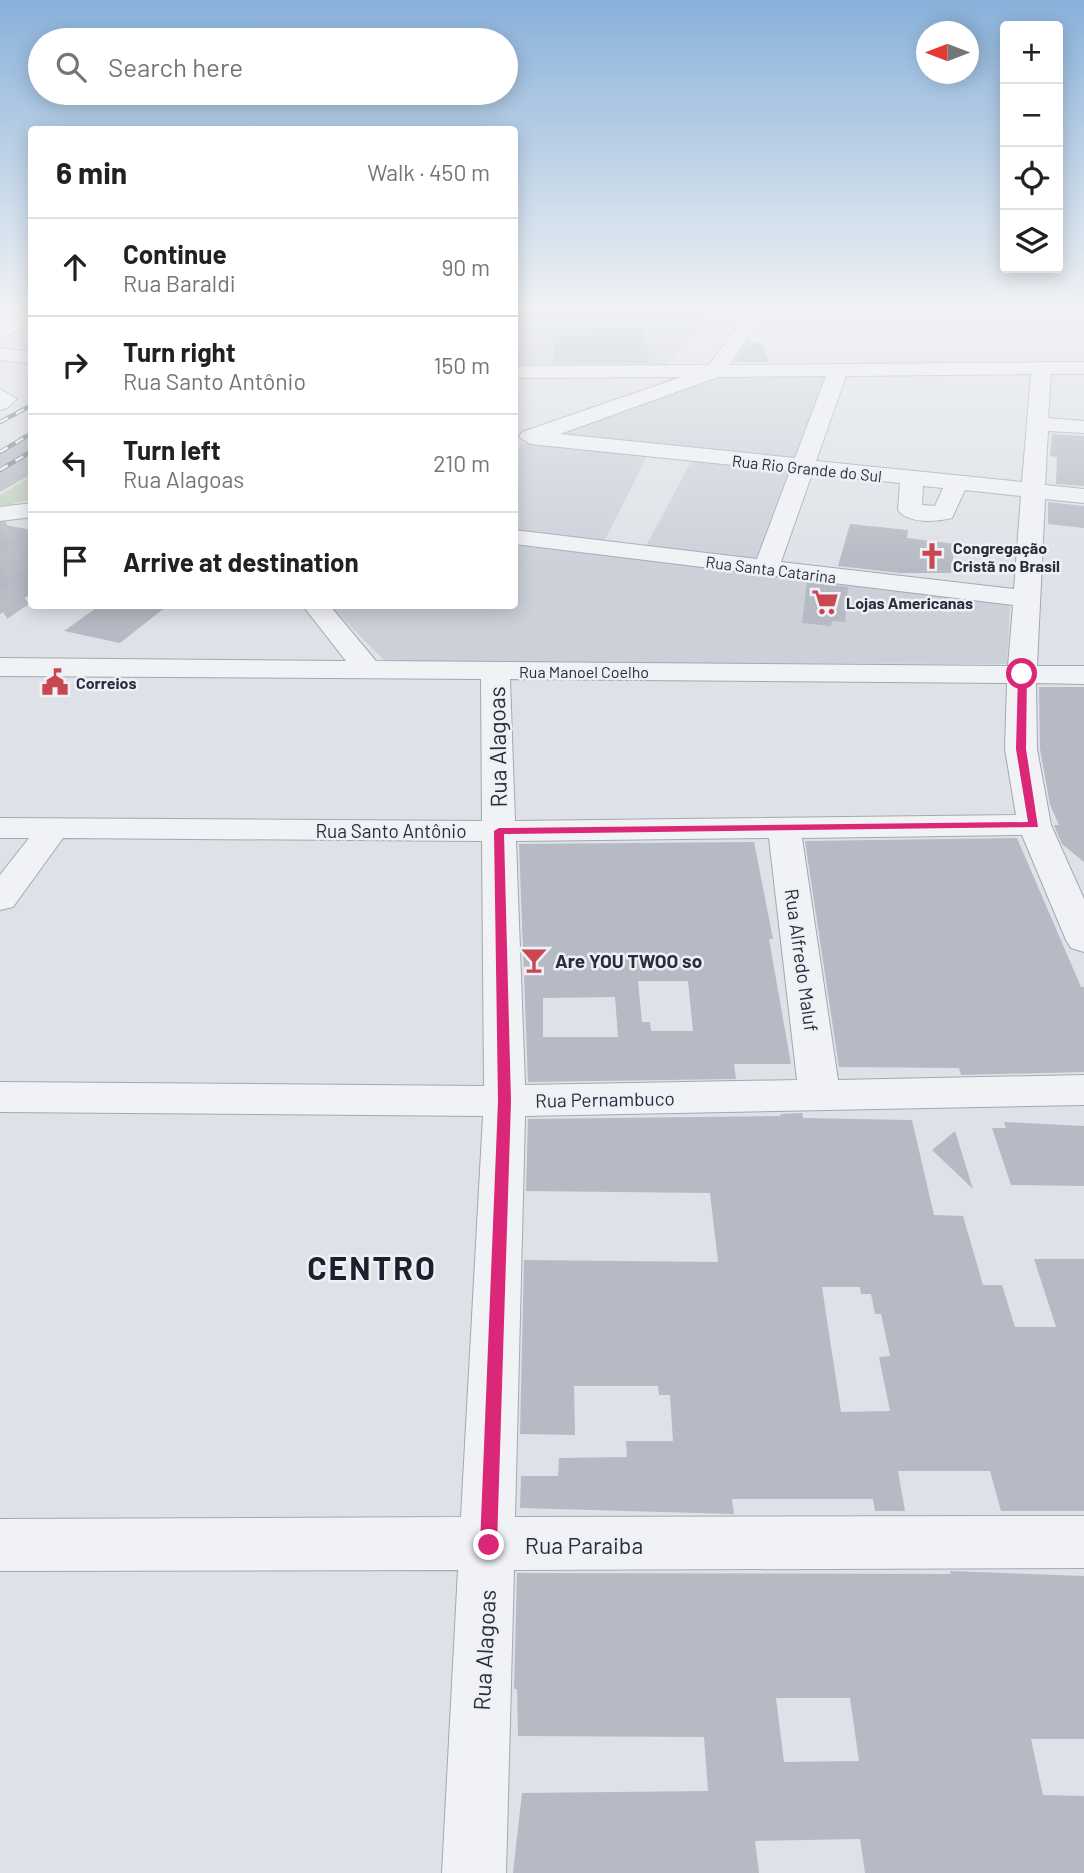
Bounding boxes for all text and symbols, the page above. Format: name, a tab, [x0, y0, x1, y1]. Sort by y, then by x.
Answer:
north arrow	[916, 21, 979, 84]
map controls	[1000, 21, 1063, 273]
button: +	[1000, 21, 1063, 84]
search box	[28, 28, 518, 105]
icon: search	[52, 48, 90, 86]
text: Search here	[108, 51, 243, 82]
button: −	[1000, 84, 1063, 147]
button: locate	[1000, 147, 1063, 210]
text: 6 min	[56, 154, 127, 190]
text: Walk · 450 m	[367, 158, 490, 186]
button: layers	[1000, 210, 1063, 273]
text: Continue	[123, 238, 227, 269]
icon: ahead	[56, 248, 94, 286]
text: 90 m	[441, 253, 490, 281]
text: Rua Baraldi	[123, 269, 236, 297]
text: Turn right	[123, 336, 236, 367]
icon: right	[56, 346, 94, 384]
text: 150 m	[434, 351, 490, 379]
text: Rua Santo Antônio	[123, 367, 306, 395]
text: Turn left	[123, 434, 221, 465]
icon: left	[56, 444, 94, 482]
text: 210 m	[433, 449, 490, 477]
street label: Rua Rio Grande do Sul	[731, 451, 883, 485]
text: Rua Alagoas	[123, 465, 244, 493]
place label: Congregação Cristã no Brasil	[953, 538, 1060, 575]
church icon: Congregação Cristã no Brasil	[917, 541, 947, 571]
icon: arrive	[56, 542, 94, 580]
text: Arrive at destination	[123, 546, 359, 577]
street label: Rua Santa Catarina	[705, 552, 837, 586]
supermarket icon: Lojas Americanas	[810, 587, 840, 617]
place label: Lojas Americanas	[846, 593, 973, 612]
route start	[1006, 658, 1037, 689]
street label: Rua Manoel Coelho	[519, 662, 649, 681]
public building icon: Correios	[40, 667, 70, 697]
place label: Correios	[76, 673, 136, 692]
street label: Rua Alagoas	[482, 686, 512, 808]
street label: Rua Santo Antônio	[315, 819, 467, 842]
street label: Rua Alfredo Maluf	[781, 887, 823, 1033]
bar icon: Are YOU TWOO so	[519, 945, 549, 975]
place label: Are YOU TWOO so	[555, 949, 702, 972]
street label: Rua Pernambuco	[535, 1086, 675, 1112]
district label: CENTRO	[307, 1248, 437, 1286]
route end	[473, 1529, 504, 1560]
street label: Rua Paraiba	[525, 1531, 643, 1559]
street label: Rua Alagoas	[467, 1589, 501, 1711]

